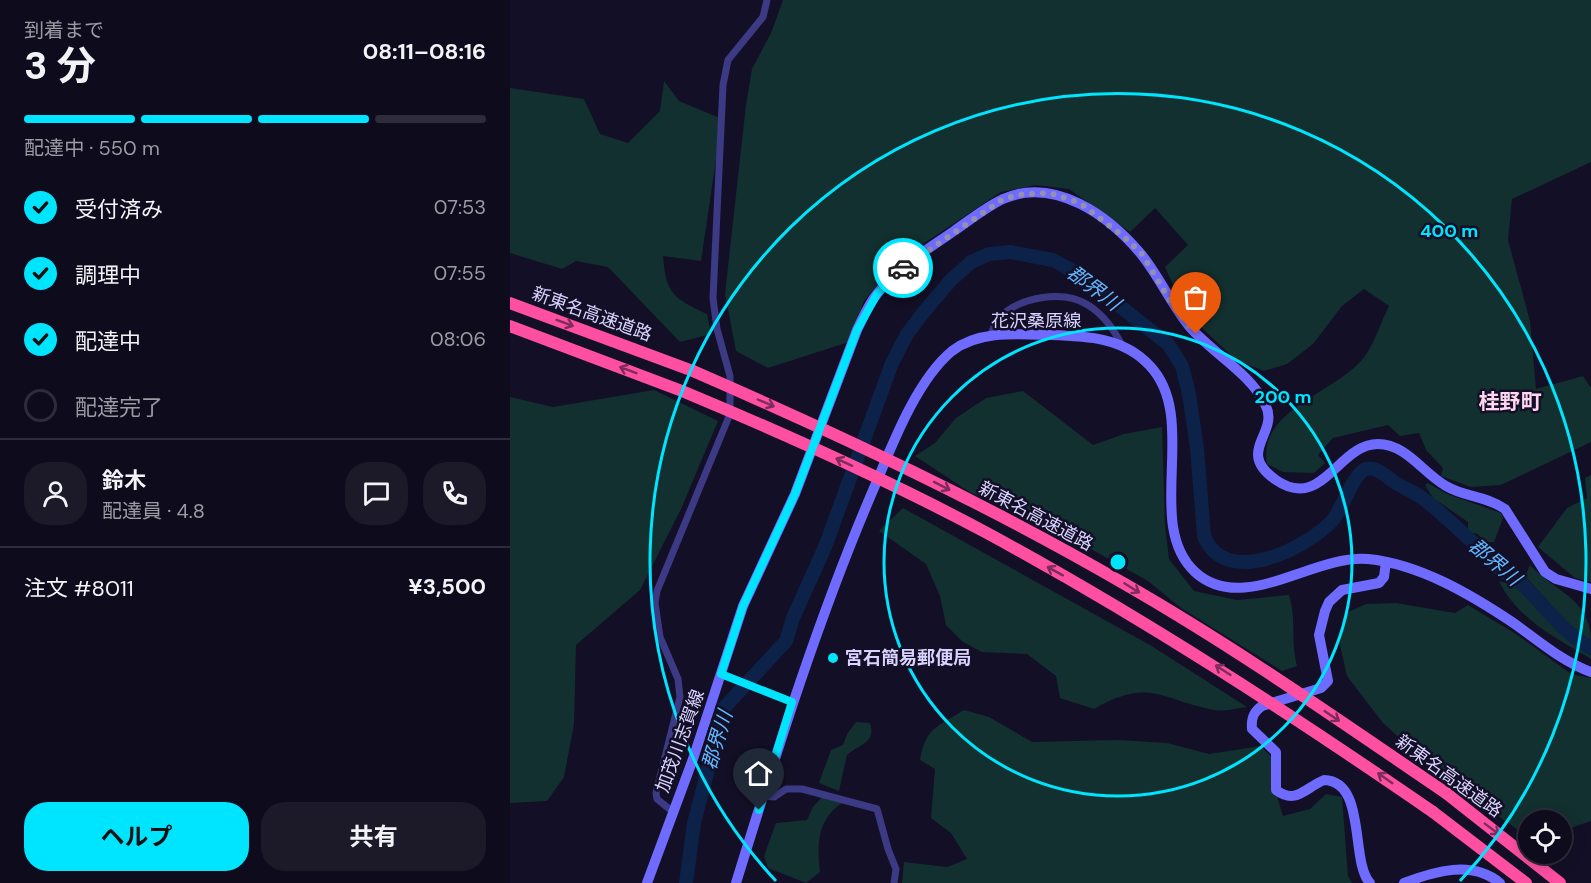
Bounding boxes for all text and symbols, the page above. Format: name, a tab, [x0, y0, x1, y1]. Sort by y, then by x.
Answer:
text: 到着まで	[24, 17, 104, 43]
text: 08:11–08:16	[363, 37, 486, 66]
text: 3 分	[24, 40, 96, 91]
text: 配達中 · 550 m	[24, 135, 160, 161]
icon: check	[24, 191, 57, 224]
text: 07:53	[434, 194, 486, 220]
text: 受付済み	[75, 195, 163, 224]
text: 400 m	[1420, 219, 1478, 243]
courier	[873, 238, 933, 298]
icon: car	[887, 252, 920, 285]
icon: check	[24, 257, 57, 290]
text: 07:55	[433, 260, 486, 286]
water label: 郡界川	[1062, 260, 1127, 318]
text: 調理中	[75, 261, 141, 290]
pin	[1170, 272, 1221, 334]
street label: 新東名高速道路	[529, 281, 655, 347]
icon: bag	[1179, 281, 1212, 314]
street label: 花沢桑原線	[991, 309, 1081, 333]
one-way arrow	[555, 318, 574, 329]
icon: check	[24, 323, 57, 356]
text: 08:06	[430, 326, 486, 352]
text: 配達中	[75, 327, 141, 356]
one-way arrow	[619, 364, 638, 375]
text: 200 m	[1255, 385, 1311, 409]
district label: 桂野町	[1479, 388, 1542, 416]
text: 配達完了	[75, 393, 163, 422]
one-way arrow	[756, 397, 774, 409]
one-way arrow	[836, 456, 854, 468]
button: person	[24, 462, 87, 525]
button: chat	[345, 462, 408, 525]
button: phone	[423, 462, 486, 525]
text: 鈴木	[102, 466, 146, 495]
street label: 新東名高速道路	[975, 476, 1097, 556]
one-way arrow	[932, 481, 950, 493]
text: 配達員 · 4.8	[102, 498, 205, 524]
water label: 郡界川	[1464, 533, 1528, 593]
centre of rings	[1108, 552, 1128, 572]
one-way arrow	[1047, 565, 1064, 577]
text: ¥3,500	[408, 572, 486, 601]
text: 注文 #8011	[24, 574, 134, 603]
one-way arrow	[1123, 583, 1140, 595]
place label: 宮石簡易郵便局	[845, 646, 971, 670]
marker: 宮石簡易郵便局	[826, 651, 840, 665]
one-way arrow	[1215, 664, 1232, 676]
street label: 加茂川志賀線	[650, 686, 710, 796]
water label: 郡界川	[696, 706, 739, 772]
one-way arrow	[1323, 710, 1340, 722]
street label: 新東名高速道路	[1391, 729, 1507, 823]
pin	[733, 748, 784, 810]
icon: home	[742, 757, 775, 790]
one-way arrow	[1377, 772, 1394, 784]
button: ヘルプ	[24, 802, 249, 871]
button: 共有	[261, 802, 486, 871]
map controls	[1518, 810, 1572, 864]
button: locate	[1518, 810, 1572, 864]
one-way arrow	[1484, 822, 1500, 835]

